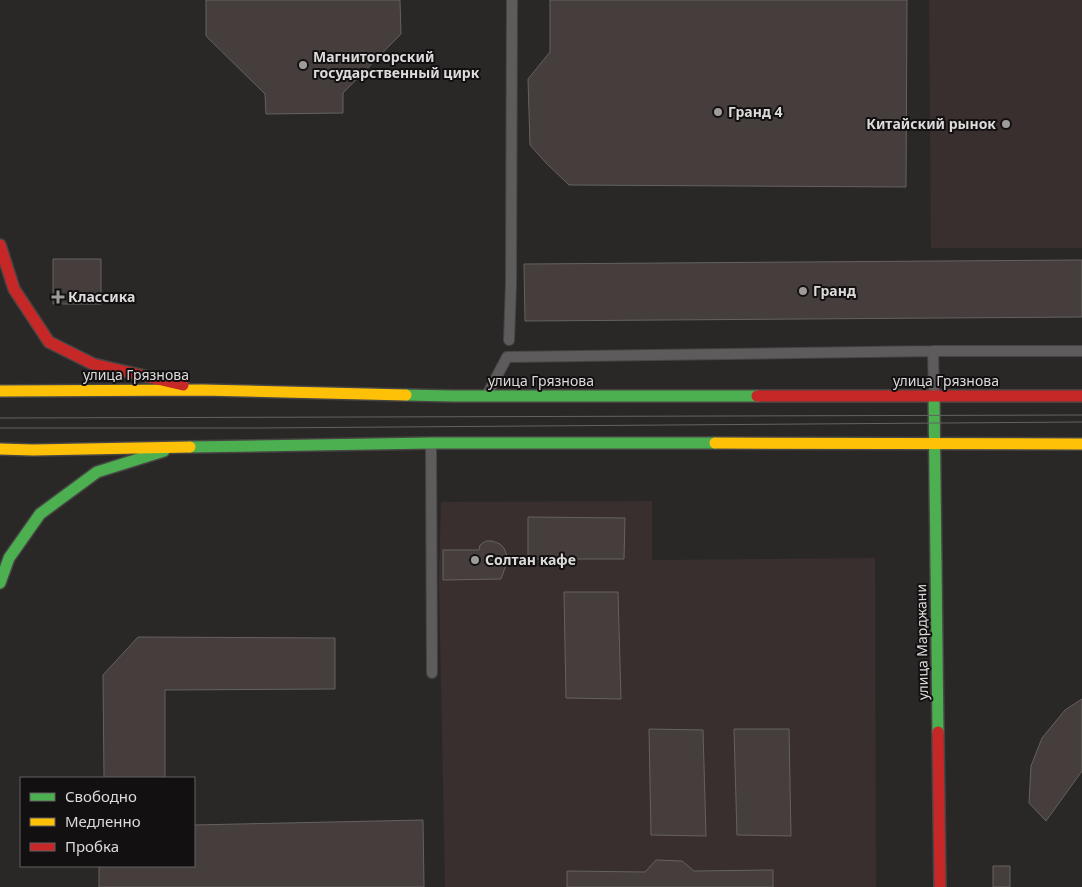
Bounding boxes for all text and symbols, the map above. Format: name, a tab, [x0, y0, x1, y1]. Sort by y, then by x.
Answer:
place label: Магнитогорский государственный цирк	[313, 47, 480, 82]
marker: Магнитогорский государственный цирк	[297, 59, 309, 71]
place label: Гранд 4	[728, 102, 782, 121]
marker: Гранд 4	[712, 106, 724, 118]
place label: Китайский рынок	[866, 114, 996, 133]
marker: Китайский рынок	[1000, 118, 1012, 130]
place label: Гранд	[813, 281, 856, 300]
marker: Гранд	[797, 285, 809, 297]
place label: Классика	[68, 287, 135, 306]
marker: Классика	[52, 291, 64, 303]
street label: улица Грязнова	[83, 365, 189, 384]
street label: улица Грязнова	[488, 371, 594, 390]
street label: улица Грязнова	[893, 371, 999, 390]
place label: Солтан кафе	[485, 550, 576, 569]
marker: Солтан кафе	[469, 554, 481, 566]
street label: улица Марджани	[911, 584, 932, 700]
legend	[20, 777, 195, 867]
text: Свободно	[65, 786, 137, 806]
text: Медленно	[65, 811, 141, 831]
text: Пробка	[65, 836, 119, 856]

